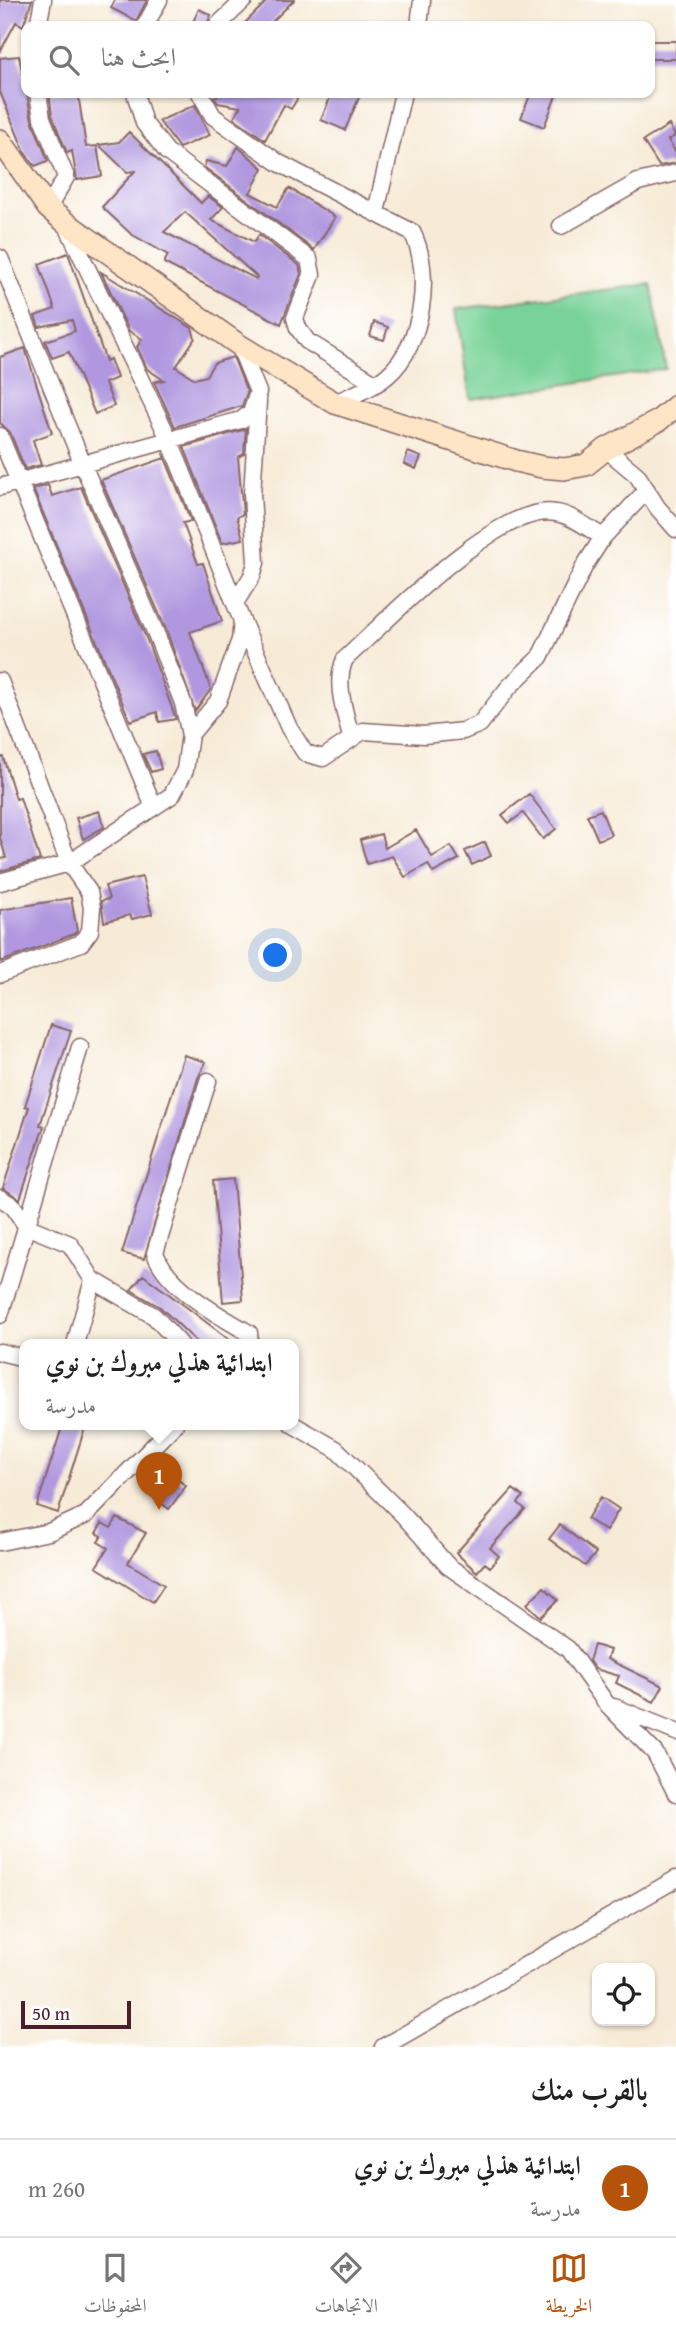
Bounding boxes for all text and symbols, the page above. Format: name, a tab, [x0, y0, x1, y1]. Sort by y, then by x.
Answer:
search box	[21, 21, 655, 98]
text: ابحث هنا	[101, 37, 176, 76]
icon: search	[45, 41, 83, 79]
your location	[258, 938, 292, 972]
popup	[19, 1339, 299, 1430]
text: ابتدائية هذلي مبروك بن نوي	[45, 1342, 273, 1381]
text: مدرسة	[45, 1388, 96, 1421]
pin: 1	[136, 1452, 182, 1510]
map controls	[592, 1963, 655, 2026]
button: locate	[592, 1963, 655, 2026]
scale bar	[21, 1998, 131, 2030]
text: 50 m	[32, 1999, 70, 2027]
text: بالقرب منك	[531, 2067, 648, 2111]
text: ابتدائية هذلي مبروك بن نوي	[354, 2145, 581, 2184]
text: 260 m	[28, 2172, 85, 2205]
text: 1	[619, 2172, 631, 2205]
text: مدرسة	[530, 2191, 581, 2224]
tab: المحفوظات	[84, 2249, 147, 2324]
tab: الاتجاهات	[315, 2249, 378, 2324]
tab: الخريطة	[546, 2249, 592, 2324]

